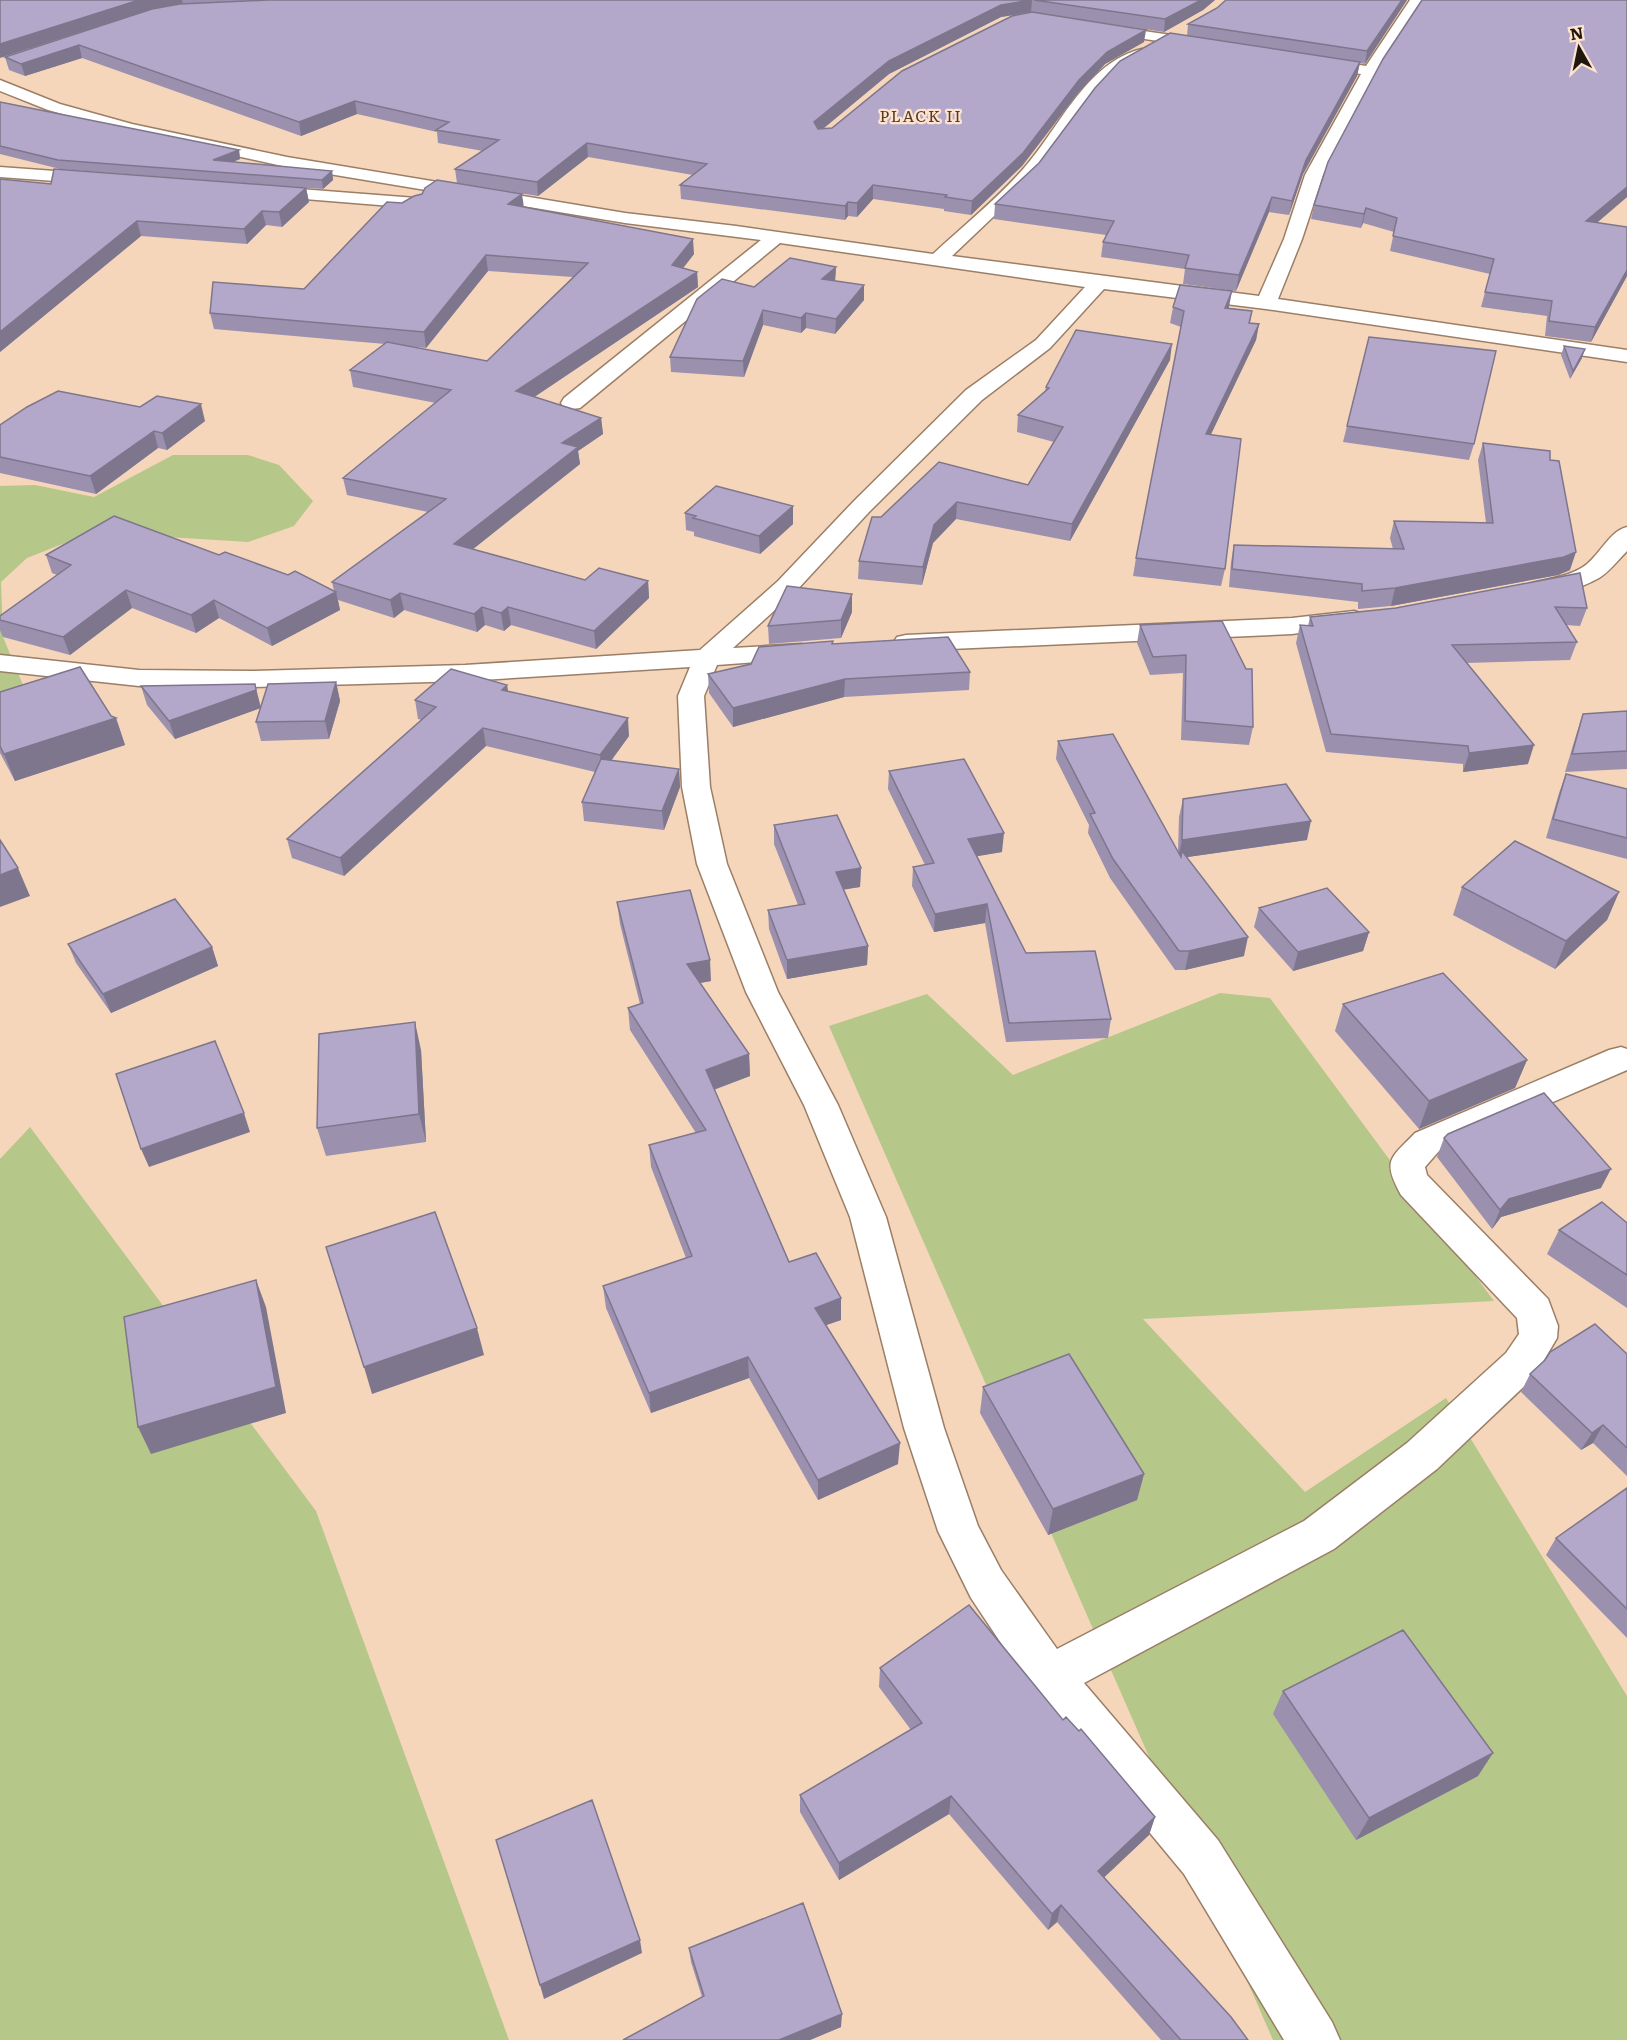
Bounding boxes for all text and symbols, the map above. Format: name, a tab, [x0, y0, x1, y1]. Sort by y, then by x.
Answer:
north arrow	[1549, 18, 1609, 78]
text: N	[1568, 19, 1585, 45]
district label: PLACK II	[880, 103, 962, 127]

